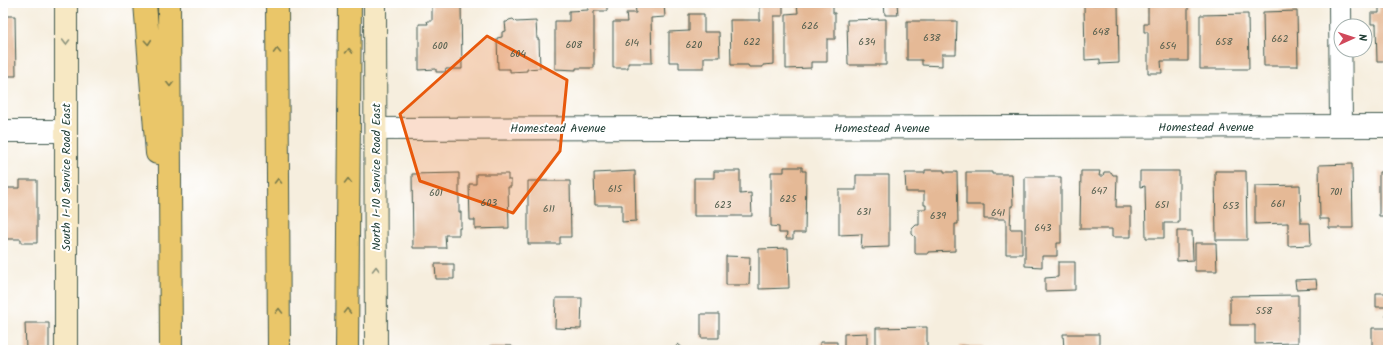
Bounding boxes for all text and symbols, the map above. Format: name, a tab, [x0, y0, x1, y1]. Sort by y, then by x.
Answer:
house number: 626	[802, 18, 818, 34]
north arrow	[1333, 18, 1373, 58]
house number: 648	[1092, 24, 1111, 40]
house number: 638	[923, 30, 942, 46]
house number: 662	[1272, 31, 1289, 47]
house number: 622	[743, 34, 761, 50]
house number: 634	[859, 34, 876, 50]
house number: 658	[1216, 34, 1233, 50]
text: N	[1353, 34, 1371, 42]
house number: 614	[625, 35, 640, 51]
house number: 608	[566, 37, 583, 53]
house number: 620	[686, 37, 702, 53]
house number: 600	[432, 38, 448, 54]
house number: 654	[1160, 38, 1177, 54]
one-way arrow	[62, 39, 70, 45]
one-way arrow	[143, 39, 152, 45]
house number: 604	[510, 46, 527, 62]
one-way arrow	[273, 48, 281, 54]
one-way arrow	[345, 48, 354, 54]
one-way arrow	[166, 81, 174, 87]
street label: South I-10 Service Road East	[57, 103, 76, 251]
street label: North I-10 Service Road East	[367, 103, 386, 251]
street label: Homestead Avenue	[1158, 118, 1254, 137]
street label: Homestead Avenue	[510, 119, 606, 138]
street label: Homestead Avenue	[834, 119, 930, 138]
one-way arrow	[274, 178, 282, 184]
one-way arrow	[344, 178, 352, 184]
house number: 615	[608, 181, 623, 197]
house number: 647	[1091, 183, 1107, 199]
house number: 701	[1330, 184, 1342, 200]
house number: 601	[429, 185, 443, 201]
house number: 625	[780, 191, 797, 207]
house number: 603	[481, 195, 497, 211]
house number: 661	[1271, 196, 1285, 212]
house number: 623	[714, 197, 732, 213]
house number: 651	[1155, 197, 1169, 213]
house number: 653	[1223, 198, 1240, 214]
house number: 611	[543, 201, 555, 217]
house number: 631	[857, 204, 871, 220]
house number: 641	[991, 205, 1005, 221]
house number: 639	[930, 208, 946, 224]
house number: 643	[1035, 220, 1052, 236]
one-way arrow	[372, 266, 380, 272]
house number: 558	[1256, 303, 1273, 319]
one-way arrow	[275, 308, 283, 314]
one-way arrow	[343, 308, 351, 314]

